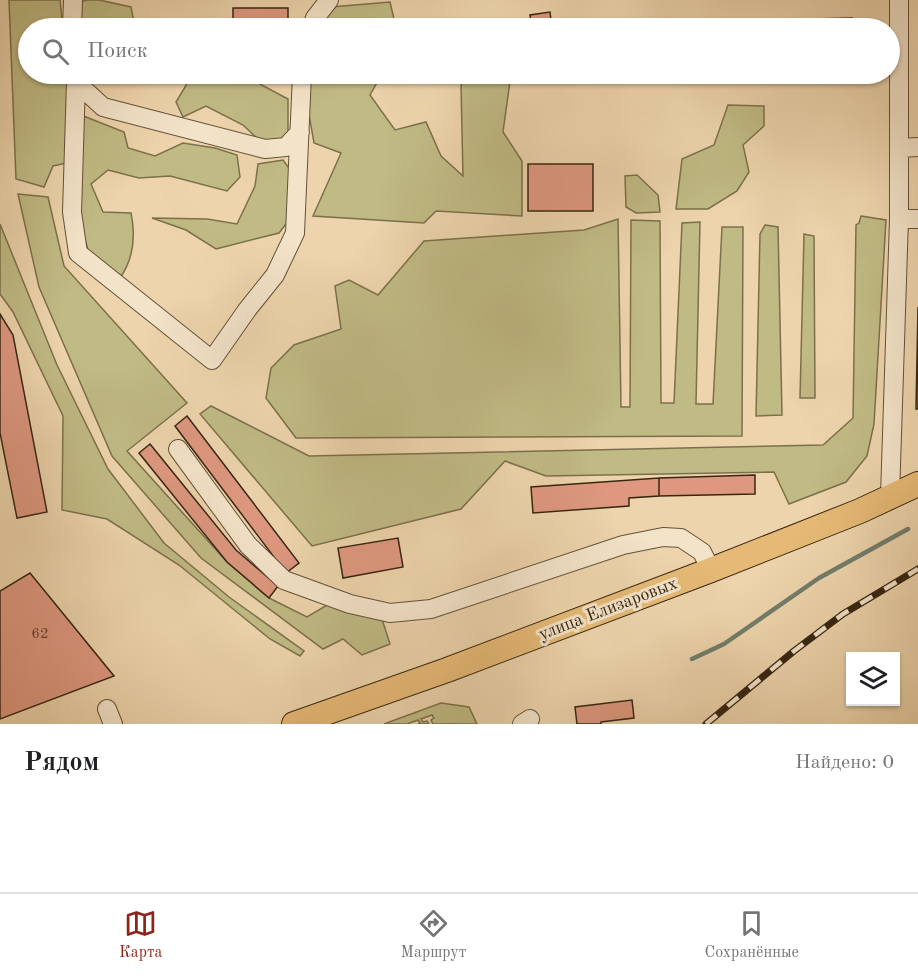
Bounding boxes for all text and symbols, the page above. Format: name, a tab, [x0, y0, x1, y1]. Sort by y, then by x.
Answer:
search box	[18, 18, 900, 84]
icon: search	[39, 35, 72, 68]
text: Поиск	[87, 40, 148, 62]
street label: улица Елизаровых	[536, 574, 680, 644]
house number: 62	[31, 627, 49, 642]
map controls	[846, 652, 900, 706]
button: layers	[846, 652, 900, 706]
text: Рядом	[24, 750, 99, 776]
text: Найдено: 0	[795, 753, 894, 773]
tab: Карта	[119, 907, 162, 963]
tab: Маршрут	[401, 907, 466, 963]
tab: Сохранённые	[705, 907, 799, 963]

